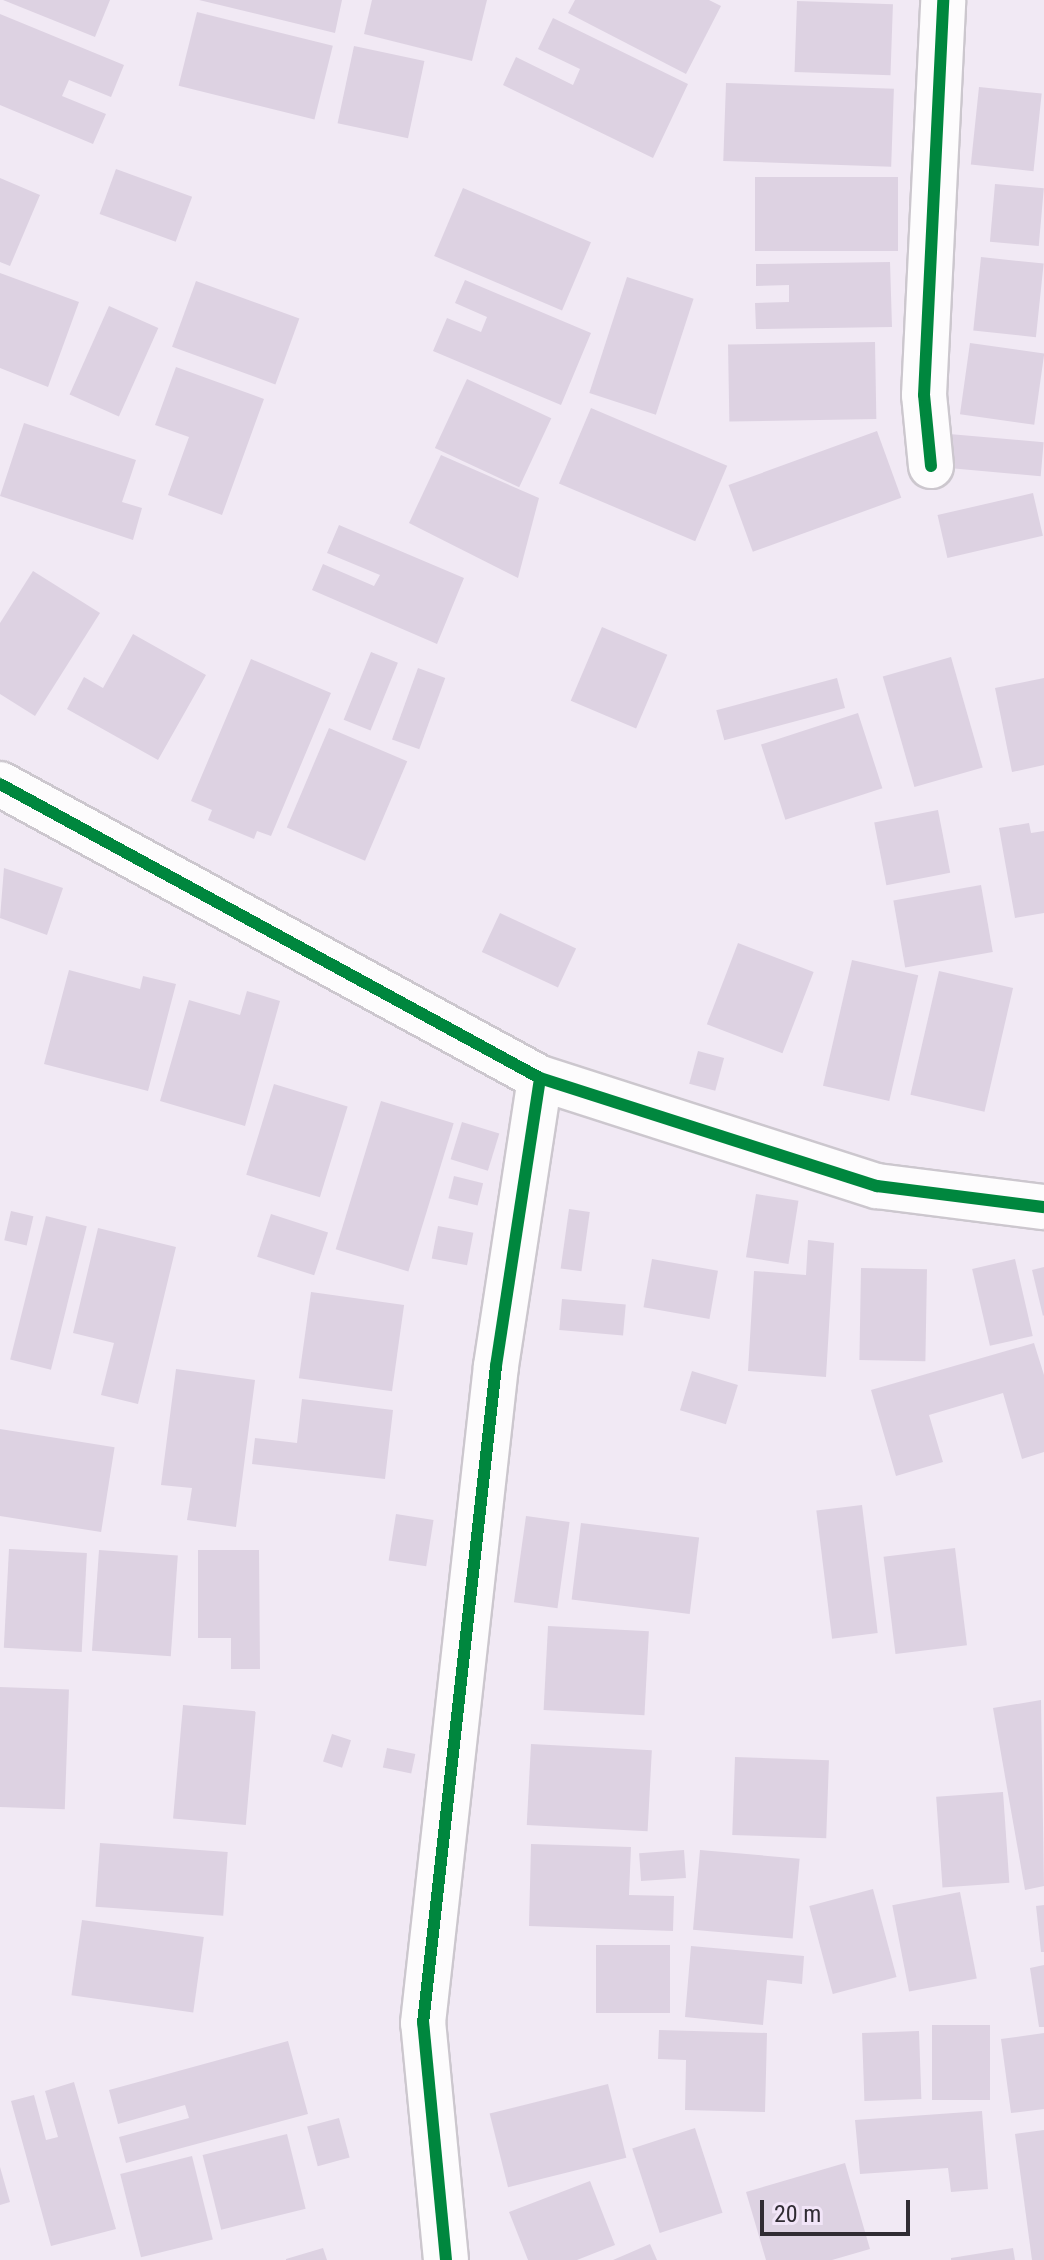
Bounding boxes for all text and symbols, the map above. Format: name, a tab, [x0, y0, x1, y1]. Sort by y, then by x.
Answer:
scale bar	[764, 2184, 914, 2234]
text: 20 m	[774, 2200, 821, 2228]

